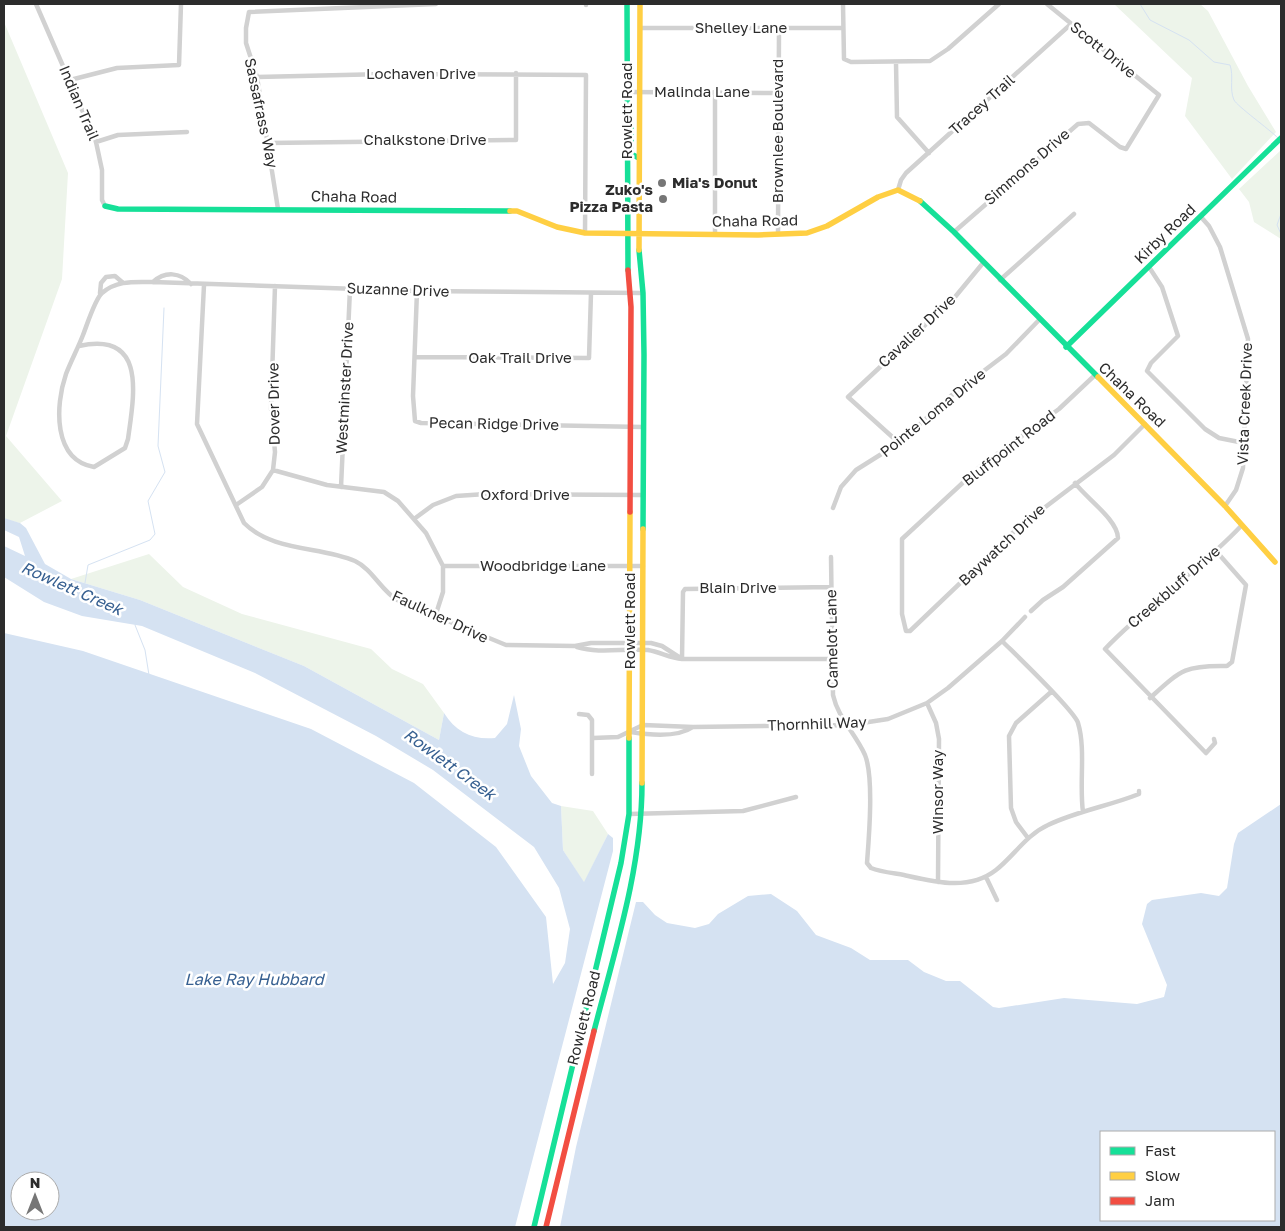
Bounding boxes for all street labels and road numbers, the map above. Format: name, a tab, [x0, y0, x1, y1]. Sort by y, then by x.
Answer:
street label: Scott Drive	[1067, 17, 1140, 81]
street label: Shelley Lane	[695, 18, 788, 36]
street label: Sassafrass Way	[242, 56, 283, 170]
street label: Brownlee Boulevard	[768, 59, 786, 203]
street label: Indian Trail	[56, 62, 104, 143]
street label: Rowlett Road	[617, 63, 635, 159]
street label: Lochaven Drive	[366, 64, 476, 82]
street label: Tracey Trail	[945, 70, 1018, 138]
street label: Malinda Lane	[654, 82, 750, 100]
street label: Simmons Drive	[980, 124, 1073, 208]
street label: Chalkstone Drive	[364, 130, 487, 148]
street label: Chaha Road	[311, 186, 397, 206]
street label: Kirby Road	[1130, 200, 1199, 267]
street label: Chaha Road	[712, 210, 798, 230]
street label: Suzanne Drive	[346, 278, 450, 300]
street label: Cavalier Drive	[874, 290, 959, 371]
street label: Westminster Drive	[332, 321, 356, 455]
street label: Vista Creek Drive	[1233, 342, 1255, 466]
street label: Oak Trail Drive	[468, 348, 572, 366]
street label: Chaha Road	[1095, 358, 1170, 431]
street label: Dover Drive	[263, 362, 283, 446]
street label: Pointe Loma Drive	[876, 364, 989, 460]
street label: Bluffpoint Road	[958, 405, 1058, 489]
street label: Pecan Ridge Drive	[429, 413, 560, 433]
street label: Oxford Drive	[480, 485, 570, 503]
street label: Baywatch Drive	[954, 499, 1048, 589]
street label: Creekbluff Drive	[1123, 541, 1224, 631]
street label: Woodbridge Lane	[480, 556, 606, 574]
street label: Rowlett Road	[620, 573, 638, 669]
street label: Blain Drive	[699, 578, 777, 596]
street label: Faulkner Drive	[389, 586, 492, 646]
street label: Camelot Lane	[821, 589, 841, 689]
street label: Thornhill Way	[767, 712, 868, 734]
street label: Winsor Way	[928, 749, 946, 834]
street label: Rowlett Road	[563, 969, 603, 1067]

